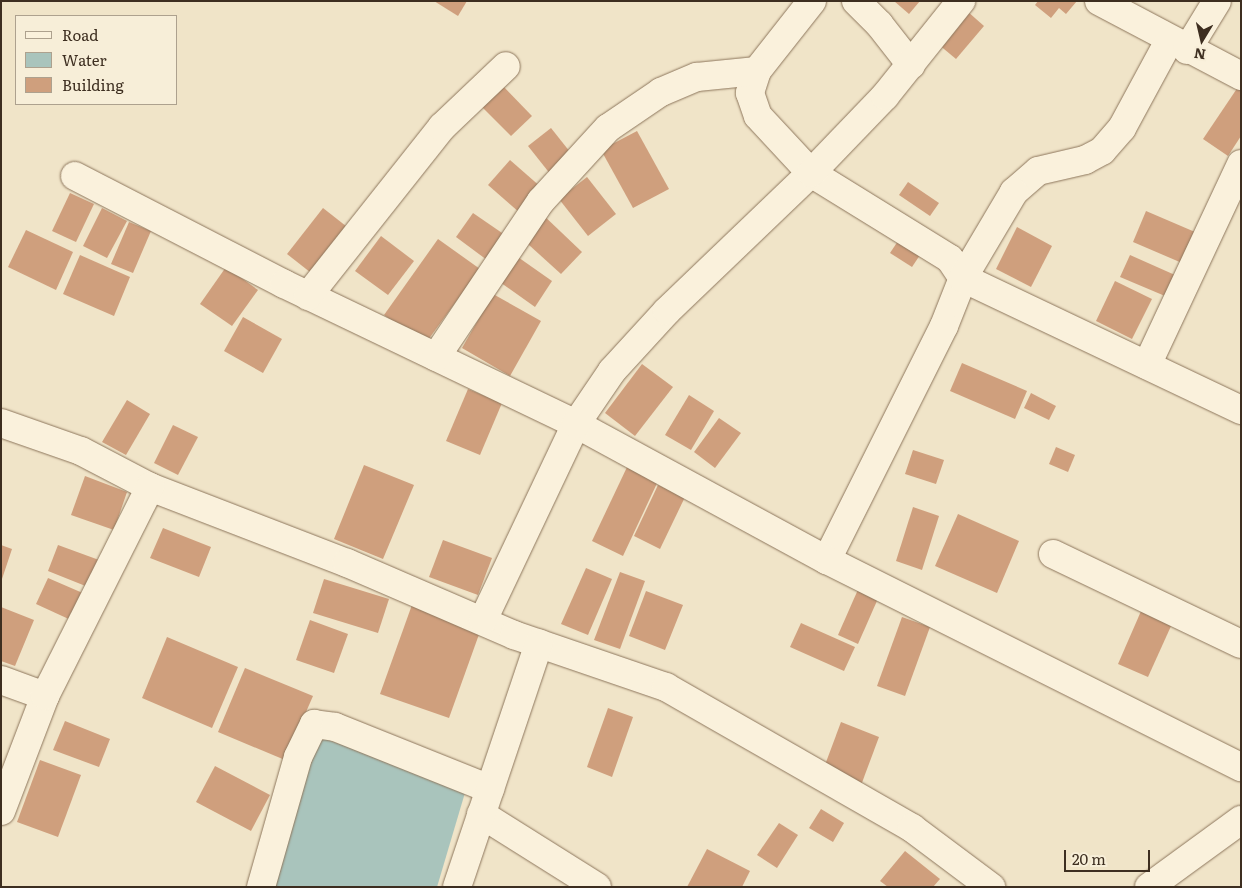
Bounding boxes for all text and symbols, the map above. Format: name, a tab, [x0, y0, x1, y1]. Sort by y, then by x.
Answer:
legend	[15, 15, 178, 105]
north arrow	[1177, 15, 1227, 65]
text: Road	[62, 23, 98, 46]
text: N	[1192, 44, 1207, 66]
text: Water	[62, 48, 107, 71]
text: Building	[62, 73, 124, 96]
scale bar	[1067, 840, 1153, 872]
text: 20 m	[1072, 847, 1106, 870]

